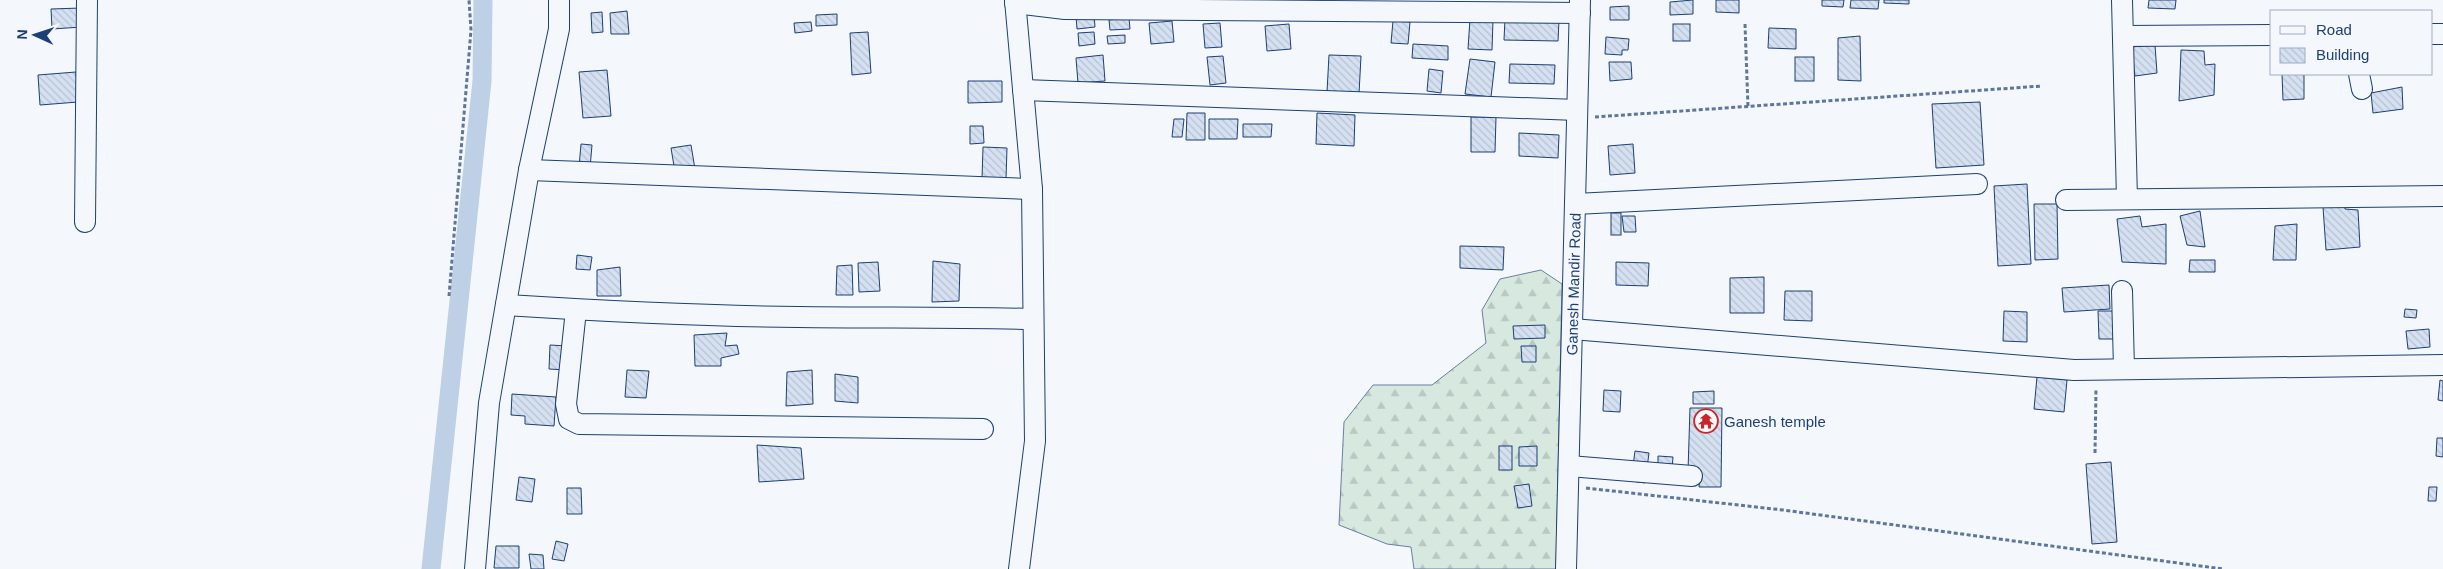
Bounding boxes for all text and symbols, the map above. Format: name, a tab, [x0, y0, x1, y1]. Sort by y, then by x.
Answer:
north arrow	[10, 10, 60, 60]
legend	[2270, 10, 2433, 75]
text: Road	[2316, 21, 2352, 38]
text: N	[14, 29, 30, 40]
text: Building	[2316, 46, 2369, 63]
street label: Ganesh Mandir Road	[1563, 213, 1583, 356]
temple icon: Ganesh temple	[1693, 408, 1719, 434]
place label: Ganesh temple	[1724, 413, 1826, 430]

